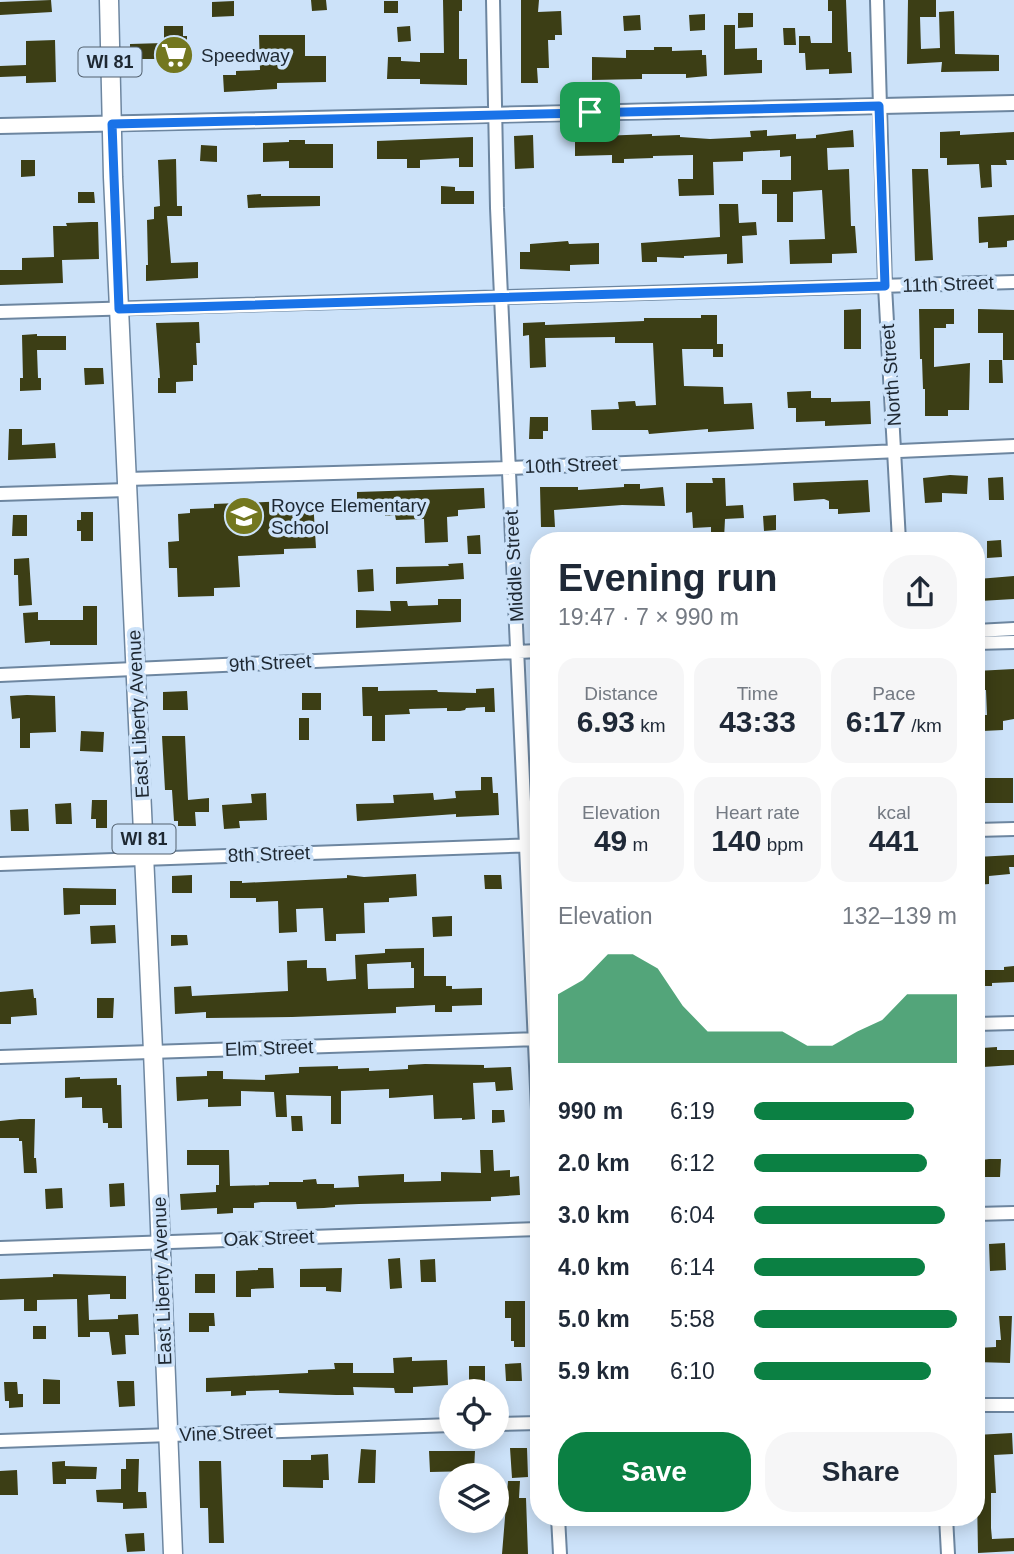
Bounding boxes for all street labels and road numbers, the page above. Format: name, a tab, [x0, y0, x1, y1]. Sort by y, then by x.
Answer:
road number: WI 81	[78, 48, 142, 76]
street label: 11th Street	[902, 272, 995, 296]
street label: North Street	[877, 322, 905, 427]
street label: 10th Street	[524, 453, 619, 477]
street label: Middle Street	[501, 509, 527, 622]
street label: East Liberty Avenue	[123, 629, 153, 799]
street label: 9th Street	[228, 650, 312, 676]
road number: WI 81	[113, 824, 176, 854]
street label: 8th Street	[227, 842, 311, 866]
street label: Elm Street	[224, 1036, 314, 1060]
street label: East Liberty Avenue	[149, 1196, 175, 1366]
street label: Oak Street	[223, 1226, 315, 1250]
street label: Vine Street	[179, 1421, 274, 1445]

